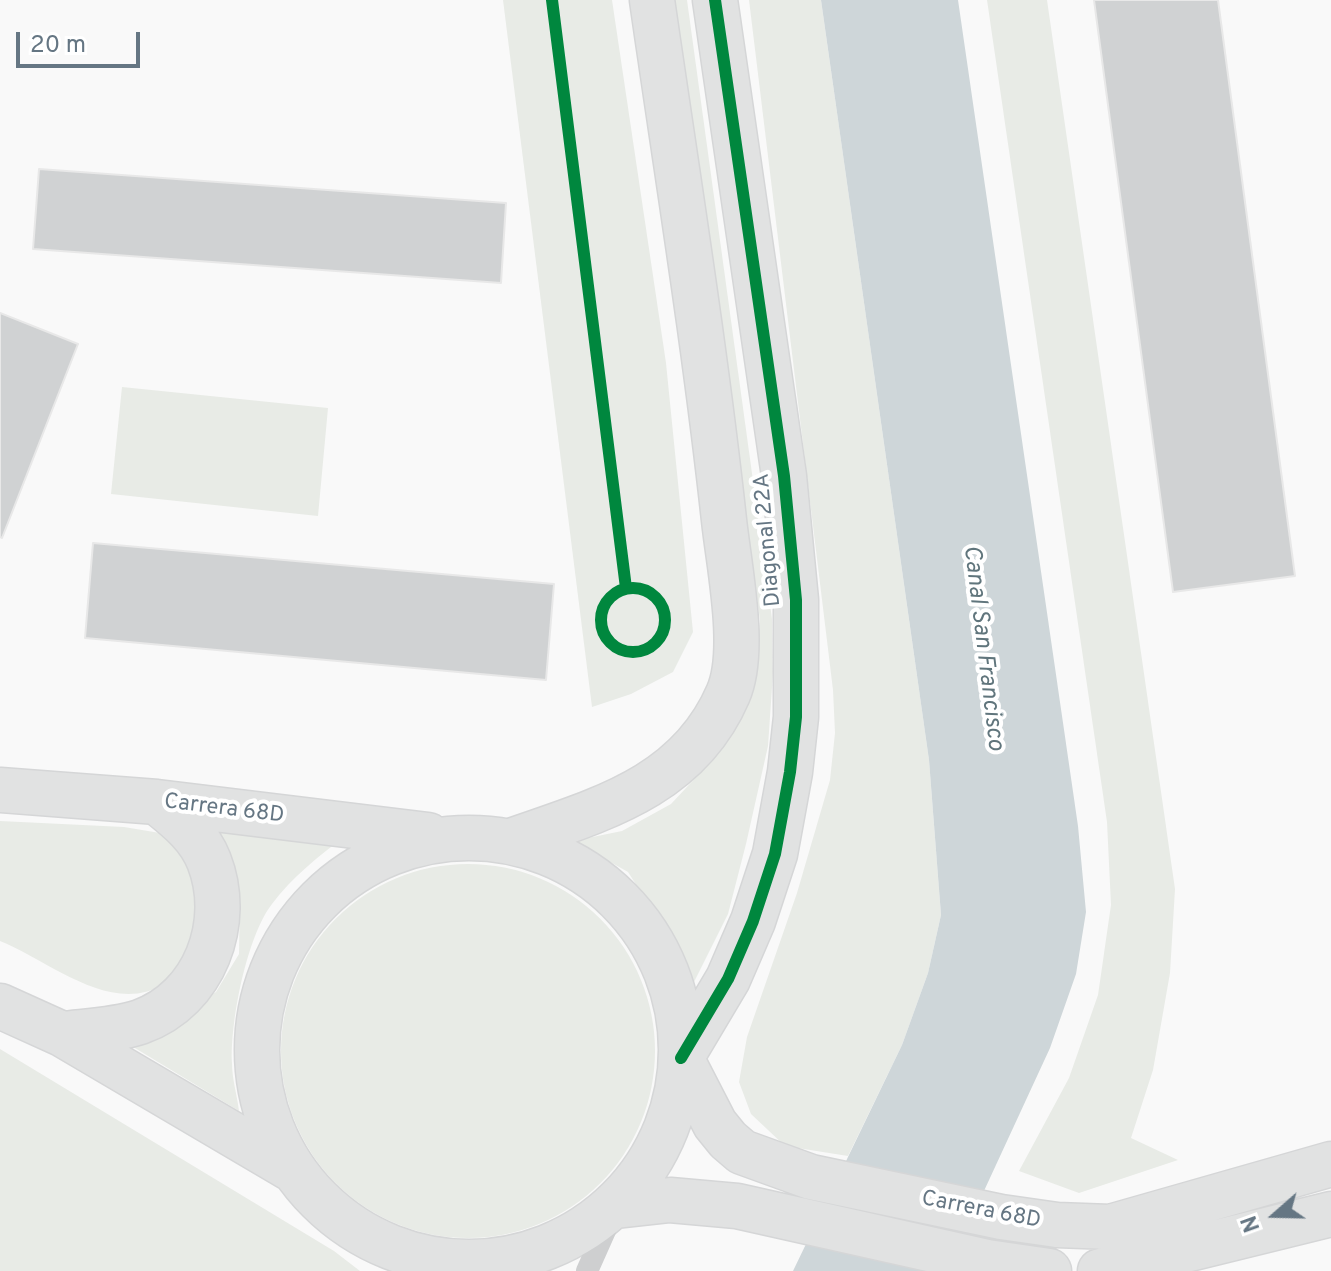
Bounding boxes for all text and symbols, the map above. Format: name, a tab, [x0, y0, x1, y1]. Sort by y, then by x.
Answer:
scale bar	[20, 16, 144, 66]
text: 20 m	[30, 31, 86, 61]
street label: Diagonal 22A	[750, 472, 788, 608]
water label: Canal San Francisco	[955, 544, 1009, 752]
street label: Carrera 68D	[162, 790, 286, 830]
north arrow	[1235, 1175, 1315, 1255]
street label: Carrera 68D	[919, 1187, 1043, 1235]
text: N	[1237, 1211, 1267, 1235]

